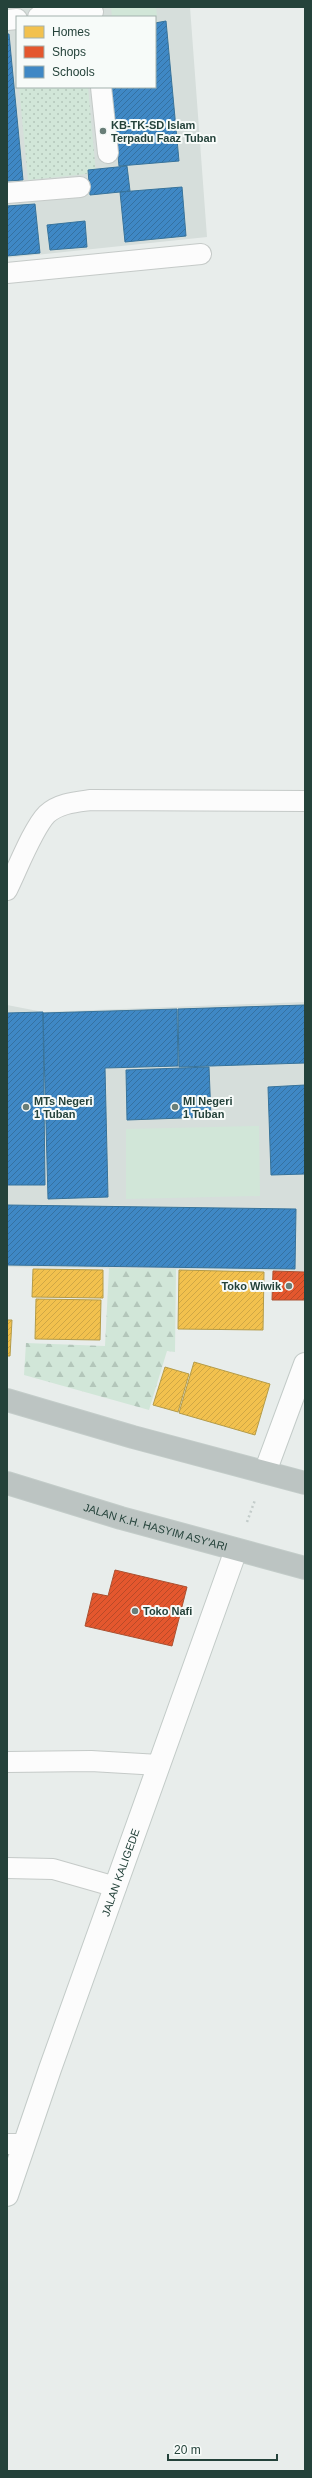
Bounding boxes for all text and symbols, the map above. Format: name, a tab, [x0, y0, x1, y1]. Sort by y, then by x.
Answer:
legend	[16, 16, 156, 88]
text: Homes	[52, 25, 90, 39]
text: Shops	[52, 45, 86, 59]
text: Schools	[52, 65, 95, 79]
place label: KB-TK-SD Islam Terpadu Faaz Tuban	[111, 119, 217, 144]
marker: KB-TK-SD Islam Terpadu Faaz Tuban	[98, 126, 108, 136]
place label: MTs Negeri 1 Tuban	[34, 1095, 92, 1120]
place label: MI Negeri 1 Tuban	[183, 1095, 233, 1120]
marker: MTs Negeri 1 Tuban	[21, 1102, 31, 1112]
marker: MI Negeri 1 Tuban	[170, 1102, 180, 1112]
place label: Toko Wiwik	[221, 1280, 282, 1292]
marker: Toko Wiwik	[284, 1281, 294, 1291]
street label: JALAN K.H. HASYIM ASY'ARI	[82, 1501, 229, 1553]
place label: Toko Nafi	[143, 1605, 192, 1617]
marker: Toko Nafi	[130, 1606, 140, 1616]
street label: JALAN KALIGEDE	[99, 1827, 142, 1918]
scale bar	[168, 2436, 277, 2462]
text: 20 m	[174, 2443, 201, 2457]

